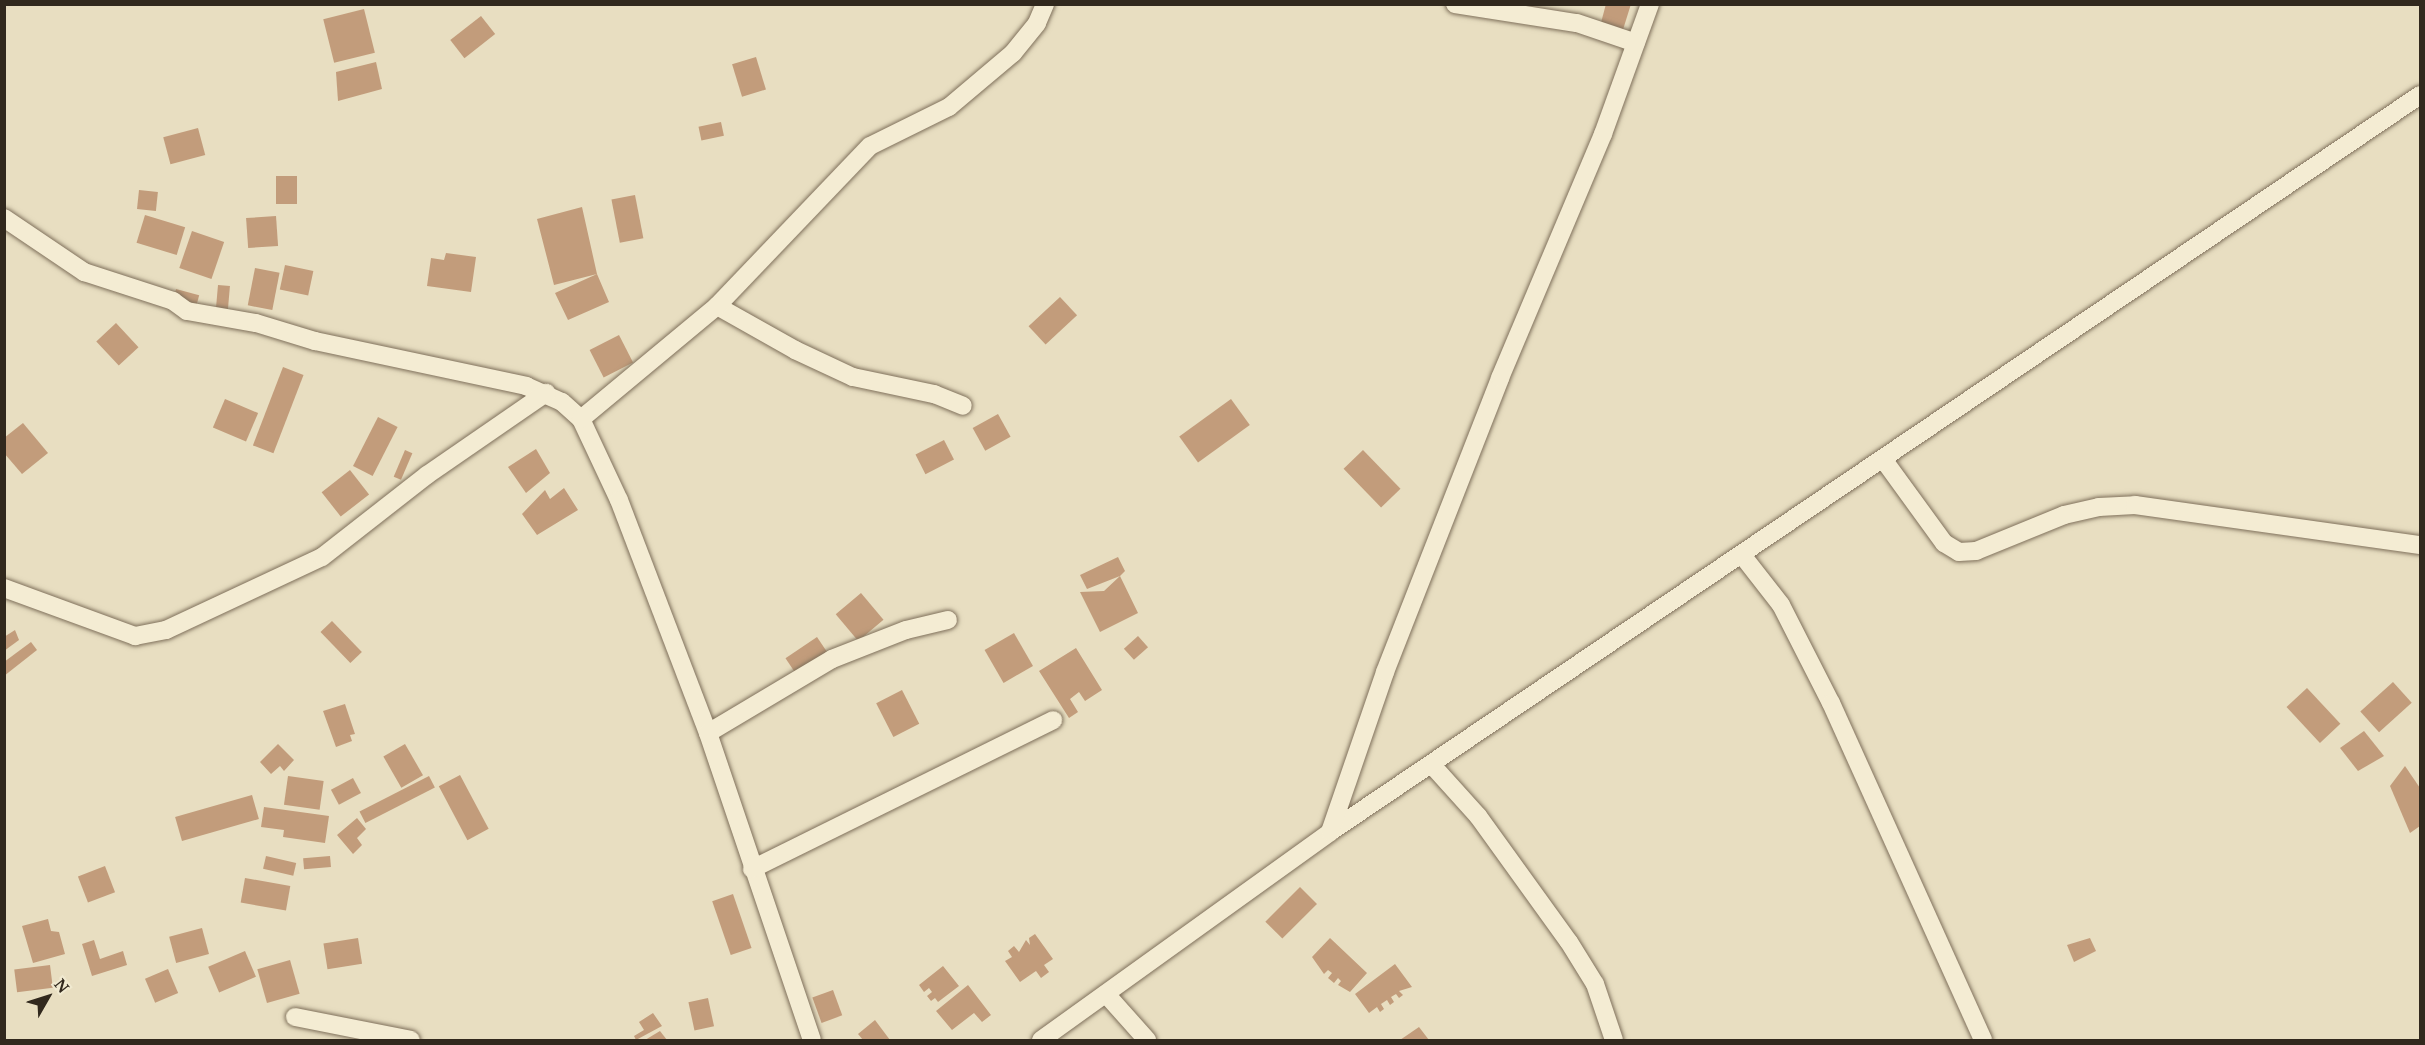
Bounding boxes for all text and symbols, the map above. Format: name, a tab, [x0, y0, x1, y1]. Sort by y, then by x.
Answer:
north arrow	[18, 967, 78, 1027]
text: N	[49, 974, 74, 997]

